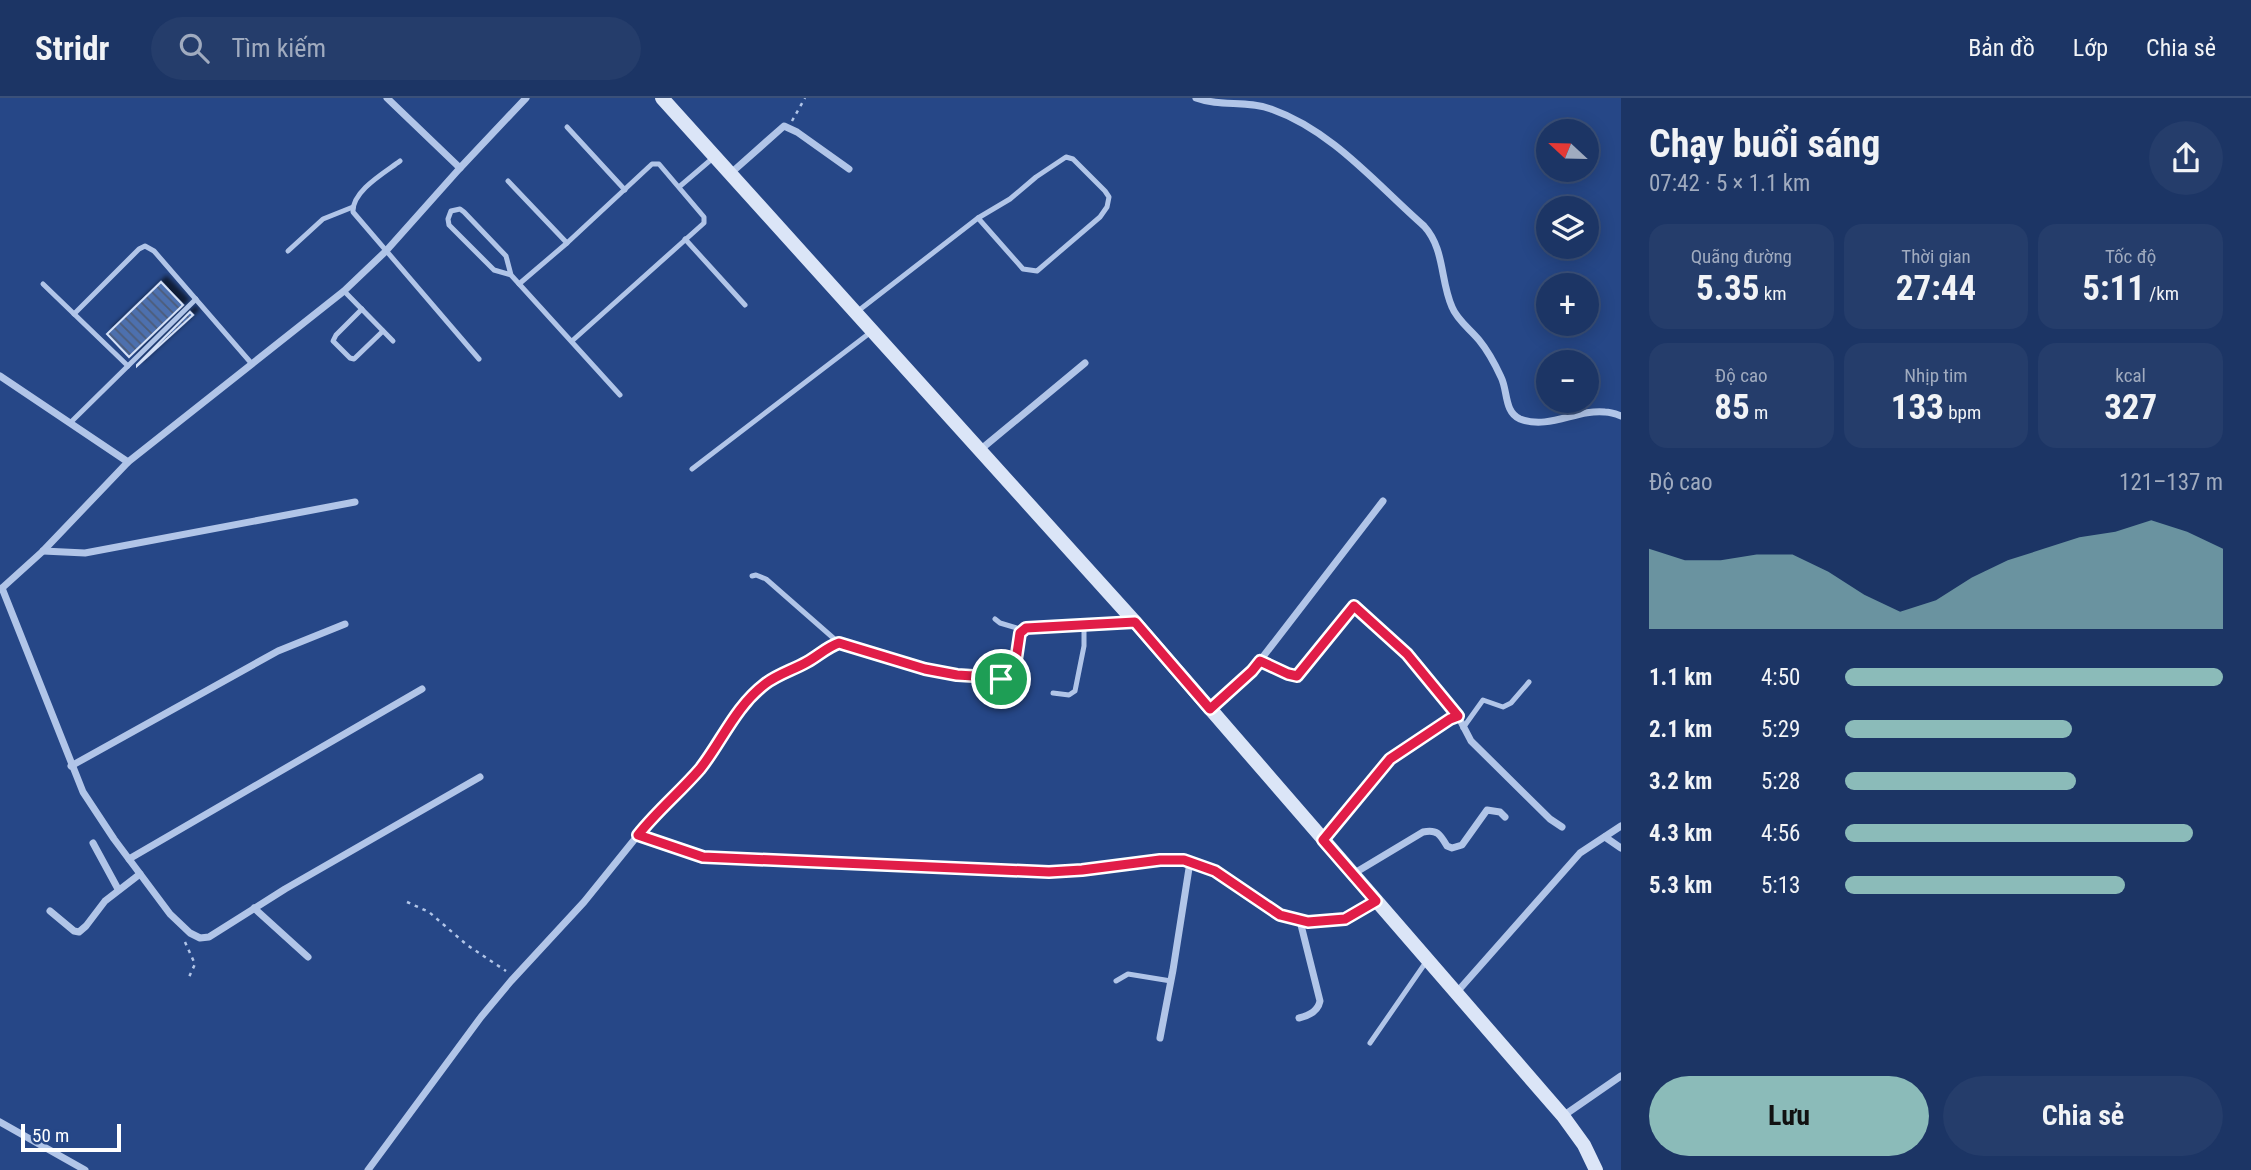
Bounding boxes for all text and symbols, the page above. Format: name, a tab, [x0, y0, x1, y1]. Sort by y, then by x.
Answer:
search box	[151, 17, 641, 80]
text: Stridr	[35, 29, 109, 68]
icon: search	[175, 29, 213, 67]
text: Tìm kiếm	[231, 33, 326, 63]
text: Bản đồ	[1968, 34, 2035, 62]
text: Lớp	[2073, 34, 2108, 62]
text: Chia sẻ	[2146, 34, 2216, 62]
north arrow	[1536, 119, 1600, 182]
map controls	[1536, 119, 1599, 413]
button: share	[2149, 121, 2223, 195]
text: Chạy buổi sáng	[1649, 122, 1880, 166]
text: 07:42 · 5 × 1.1 km	[1649, 170, 1810, 197]
button: layers	[1536, 196, 1599, 259]
text: Quãng đường	[1691, 245, 1792, 268]
text: Thời gian	[1901, 245, 1971, 268]
text: Tốc độ	[2105, 245, 2156, 268]
text: 5.35	[1696, 268, 1759, 309]
text: 27:44	[1896, 268, 1976, 309]
text: 5:11	[2082, 268, 2145, 309]
button: +	[1536, 273, 1599, 336]
text: km	[1759, 282, 1787, 305]
text: /km	[2145, 282, 2179, 305]
button: −	[1536, 350, 1599, 413]
text: Độ cao	[1715, 364, 1768, 387]
text: Nhịp tim	[1904, 364, 1968, 387]
text: kcal	[2115, 364, 2146, 387]
text: 85	[1714, 387, 1750, 428]
text: 133	[1891, 387, 1944, 428]
text: 327	[2104, 387, 2157, 428]
text: m	[1750, 401, 1768, 424]
text: bpm	[1944, 401, 1981, 424]
text: Độ cao	[1649, 469, 1712, 496]
text: 121–137 m	[2119, 469, 2223, 496]
pin	[971, 649, 1031, 709]
icon: arrive	[982, 660, 1020, 698]
text: 1.1 km	[1649, 664, 1712, 691]
text: 4:50	[1761, 664, 1800, 691]
text: 2.1 km	[1649, 716, 1712, 743]
text: 5:29	[1761, 716, 1800, 743]
text: 3.2 km	[1649, 768, 1712, 795]
text: 5:28	[1761, 768, 1800, 795]
text: 4.3 km	[1649, 820, 1712, 847]
text: 4:56	[1761, 820, 1800, 847]
text: 5.3 km	[1649, 872, 1712, 899]
text: 5:13	[1761, 872, 1800, 899]
button: Lưu	[1649, 1076, 1929, 1156]
button: Chia sẻ	[1943, 1076, 2223, 1156]
scale bar	[21, 1121, 121, 1153]
text: 50 m	[32, 1124, 69, 1147]

